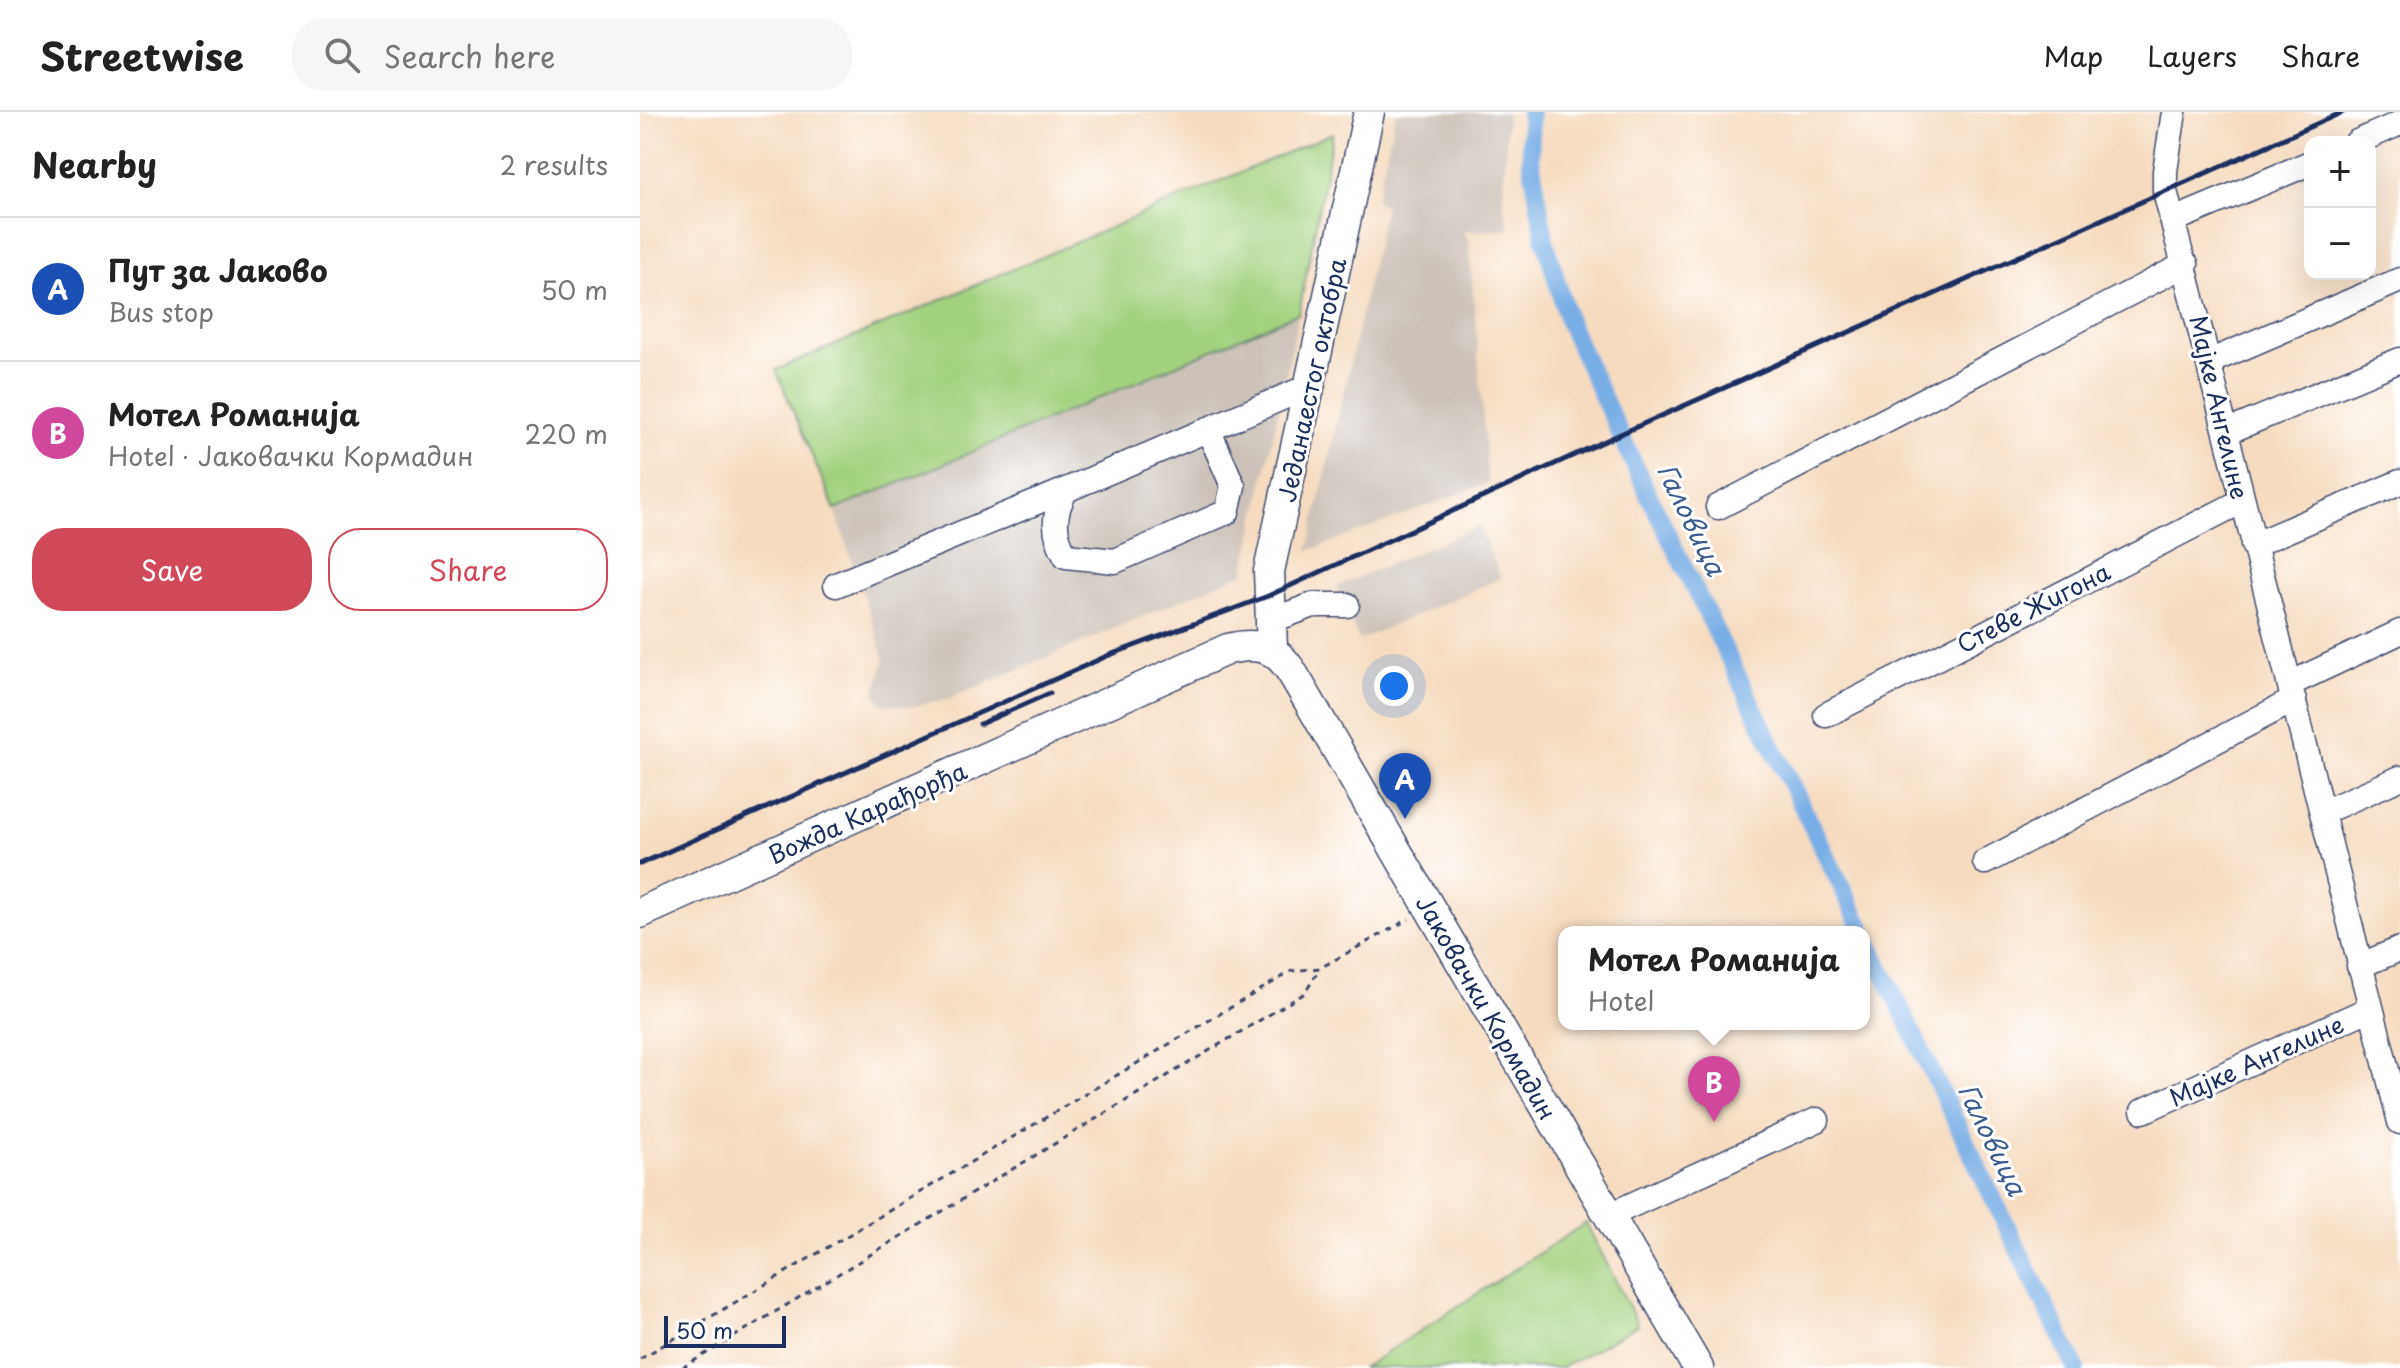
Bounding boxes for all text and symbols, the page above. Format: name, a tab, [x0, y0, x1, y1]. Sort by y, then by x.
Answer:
search box	[292, 19, 852, 91]
text: Streetwise	[40, 27, 244, 84]
icon: search	[320, 33, 364, 77]
text: Search here	[384, 33, 555, 78]
text: Map	[2043, 34, 2103, 77]
text: Layers	[2147, 34, 2237, 77]
text: Share	[2281, 34, 2360, 77]
map controls	[2304, 136, 2376, 280]
button: +	[2304, 136, 2376, 208]
text: Nearby	[32, 138, 157, 190]
text: 2 results	[500, 145, 608, 184]
button: −	[2304, 208, 2376, 280]
text: Пут за Јаково	[108, 247, 328, 292]
street label: Једанаестог октобра	[1268, 255, 1354, 505]
text: A	[48, 270, 68, 309]
text: 50 m	[541, 270, 608, 309]
text: Bus stop	[108, 292, 214, 331]
street label: Мајке Ангелине	[2181, 311, 2259, 503]
text: Мотел Романија	[108, 391, 360, 436]
text: B	[49, 414, 67, 453]
text: 220 m	[524, 414, 608, 453]
text: Hotel · Јаковачки Кормадин	[108, 436, 473, 475]
water label: Галовица	[1648, 456, 1736, 582]
button: Save	[32, 528, 312, 611]
button: Share	[328, 528, 608, 611]
street label: Стеве Жигона	[1950, 553, 2116, 661]
your location	[1374, 666, 1414, 706]
street label: Вожда Карађорђа	[762, 752, 972, 872]
pin: A	[1379, 753, 1431, 819]
street label: Јаковачки Кормадин	[1408, 888, 1566, 1126]
popup	[1558, 926, 1870, 1030]
text: Мотел Романија	[1588, 936, 1840, 981]
text: Hotel	[1588, 981, 1654, 1020]
street label: Мајке Ангелине	[2163, 1005, 2349, 1115]
pin: B	[1688, 1056, 1740, 1122]
water label: Галовица	[1949, 1076, 2037, 1202]
scale bar	[664, 1312, 786, 1348]
text: 50 m	[676, 1313, 733, 1346]

